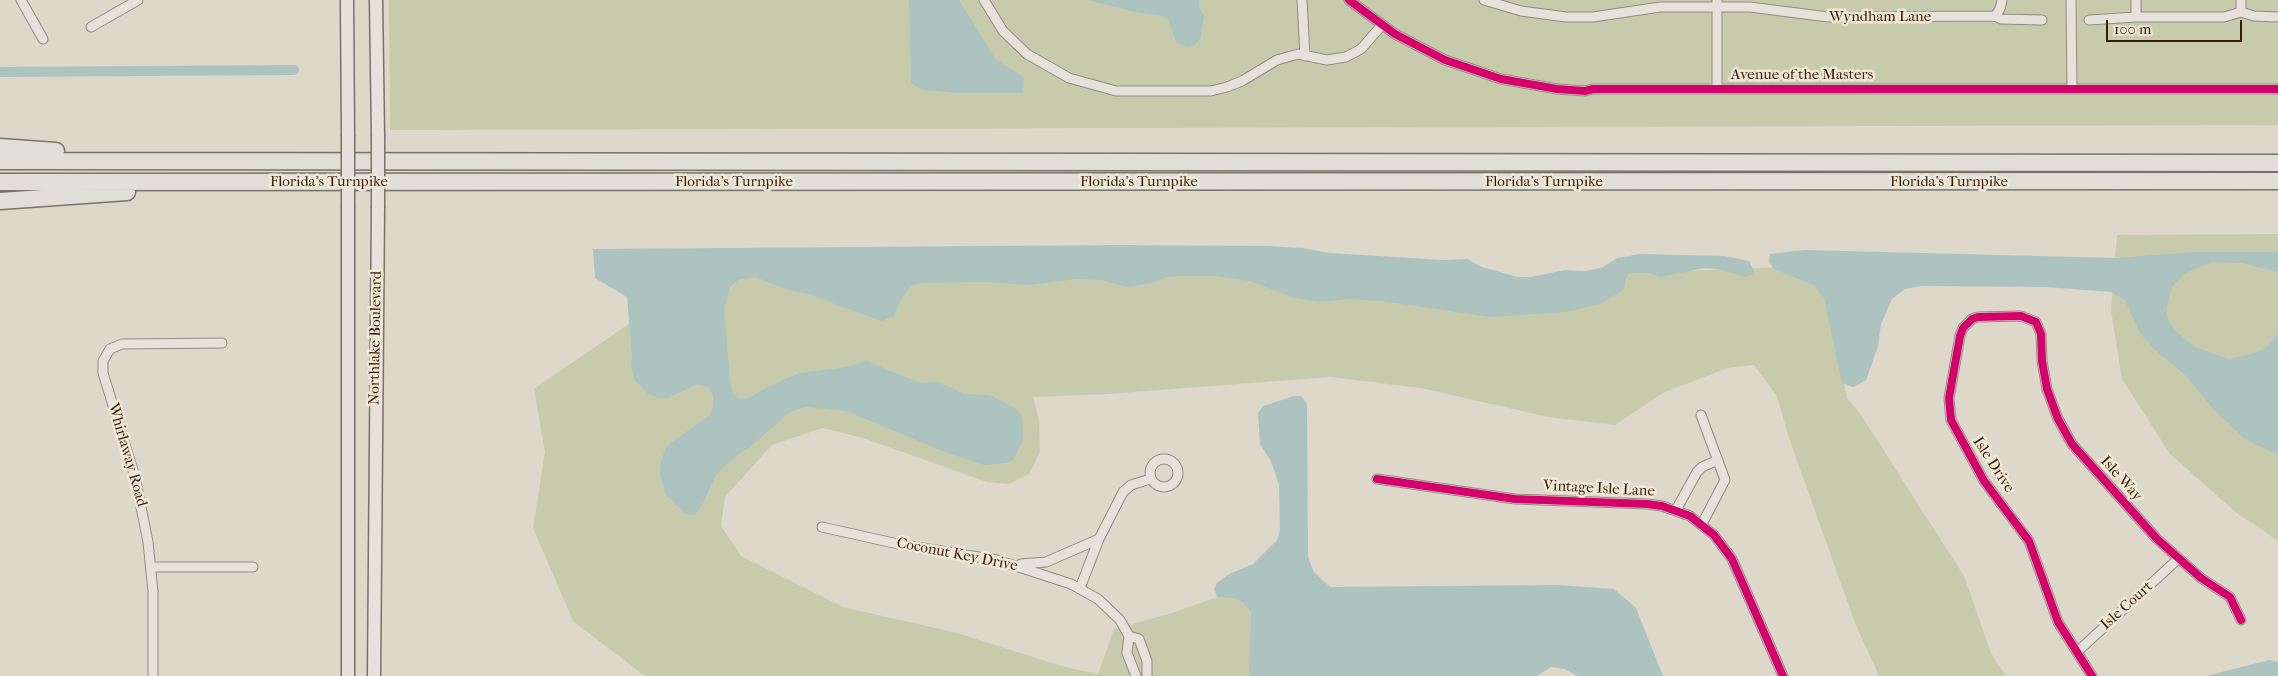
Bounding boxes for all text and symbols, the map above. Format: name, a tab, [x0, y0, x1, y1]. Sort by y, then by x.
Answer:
street label: Wyndham Lane	[1829, 8, 1931, 26]
scale bar	[2108, 10, 2244, 42]
text: 100 m	[2114, 20, 2152, 38]
street label: Avenue of the Masters	[1731, 66, 1873, 84]
street label: Florida's Turnpike	[270, 173, 388, 191]
street label: Florida's Turnpike	[675, 173, 793, 191]
street label: Florida's Turnpike	[1080, 173, 1198, 191]
street label: Florida's Turnpike	[1485, 173, 1603, 191]
street label: Florida's Turnpike	[1890, 173, 2008, 191]
street label: Northlake Boulevard	[366, 271, 386, 405]
street label: Whirlaway Road	[104, 401, 150, 509]
street label: Isle Drive	[1968, 434, 2018, 496]
street label: Isle Way	[2096, 453, 2146, 505]
street label: Vintage Isle Lane	[1543, 477, 1655, 501]
street label: Coconut Key Drive	[895, 534, 1019, 576]
street label: Isle Court	[2097, 578, 2157, 634]

